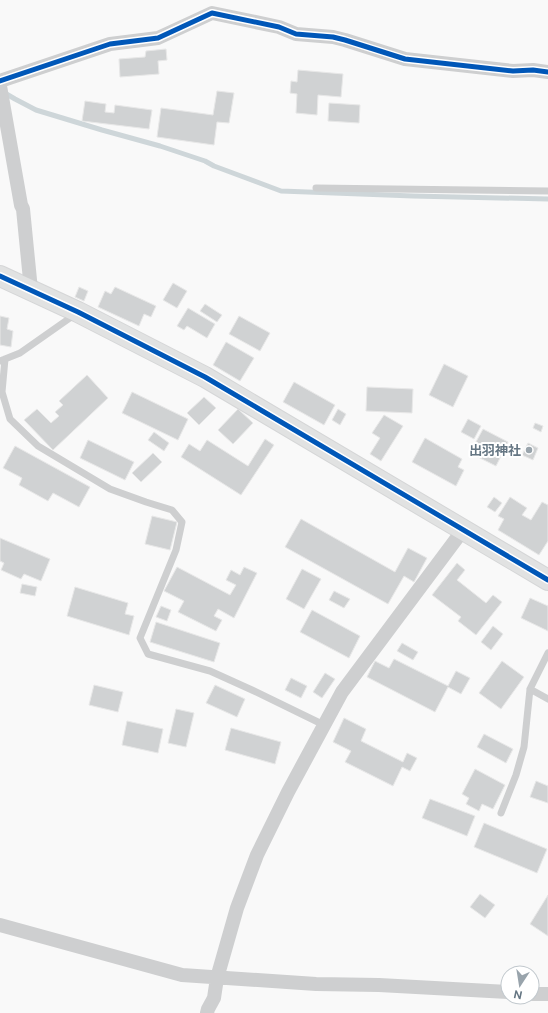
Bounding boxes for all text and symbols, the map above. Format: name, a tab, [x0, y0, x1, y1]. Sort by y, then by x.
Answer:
place label: 出羽神社	[469, 443, 521, 458]
marker: 出羽神社	[524, 445, 534, 455]
north arrow	[500, 965, 540, 1005]
text: N	[512, 988, 523, 1002]

